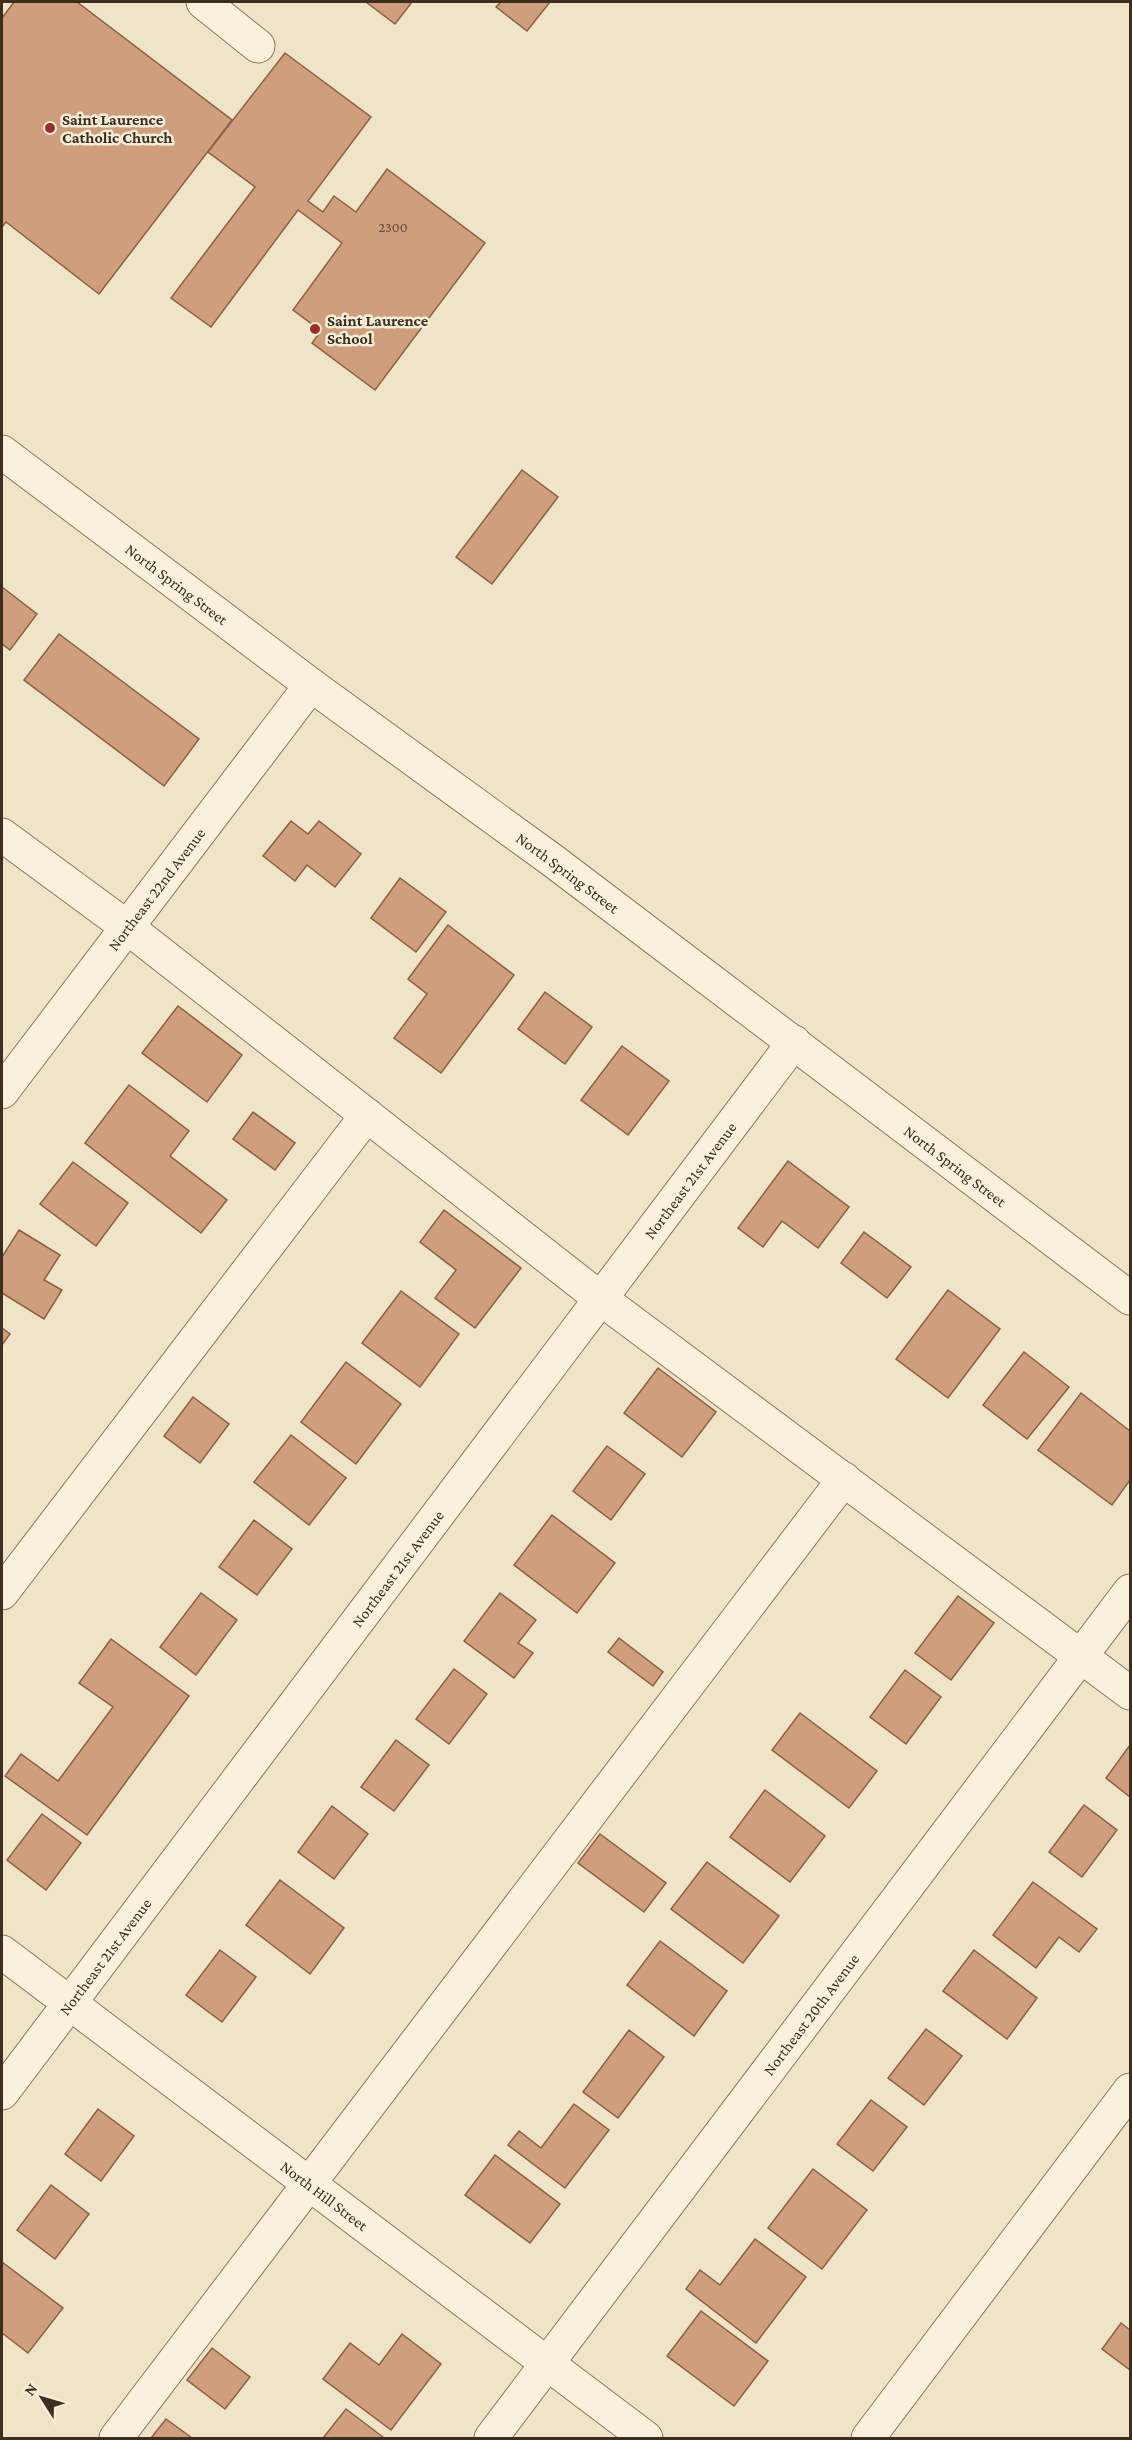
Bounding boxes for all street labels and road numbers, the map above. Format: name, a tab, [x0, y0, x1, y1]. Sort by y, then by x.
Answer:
street label: North Spring Street	[122, 540, 232, 629]
street label: Northeast 22nd Avenue	[105, 825, 208, 954]
street label: North Spring Street	[513, 829, 623, 917]
street label: Northeast 21st Avenue	[641, 1119, 740, 1242]
street label: North Spring Street	[901, 1122, 1010, 1211]
street label: Northeast 21st Avenue	[348, 1507, 447, 1630]
street label: Northeast 21st Avenue	[56, 1895, 155, 2018]
street label: Northeast 20th Avenue	[760, 1950, 862, 2078]
street label: North Hill Street	[277, 2157, 372, 2234]

